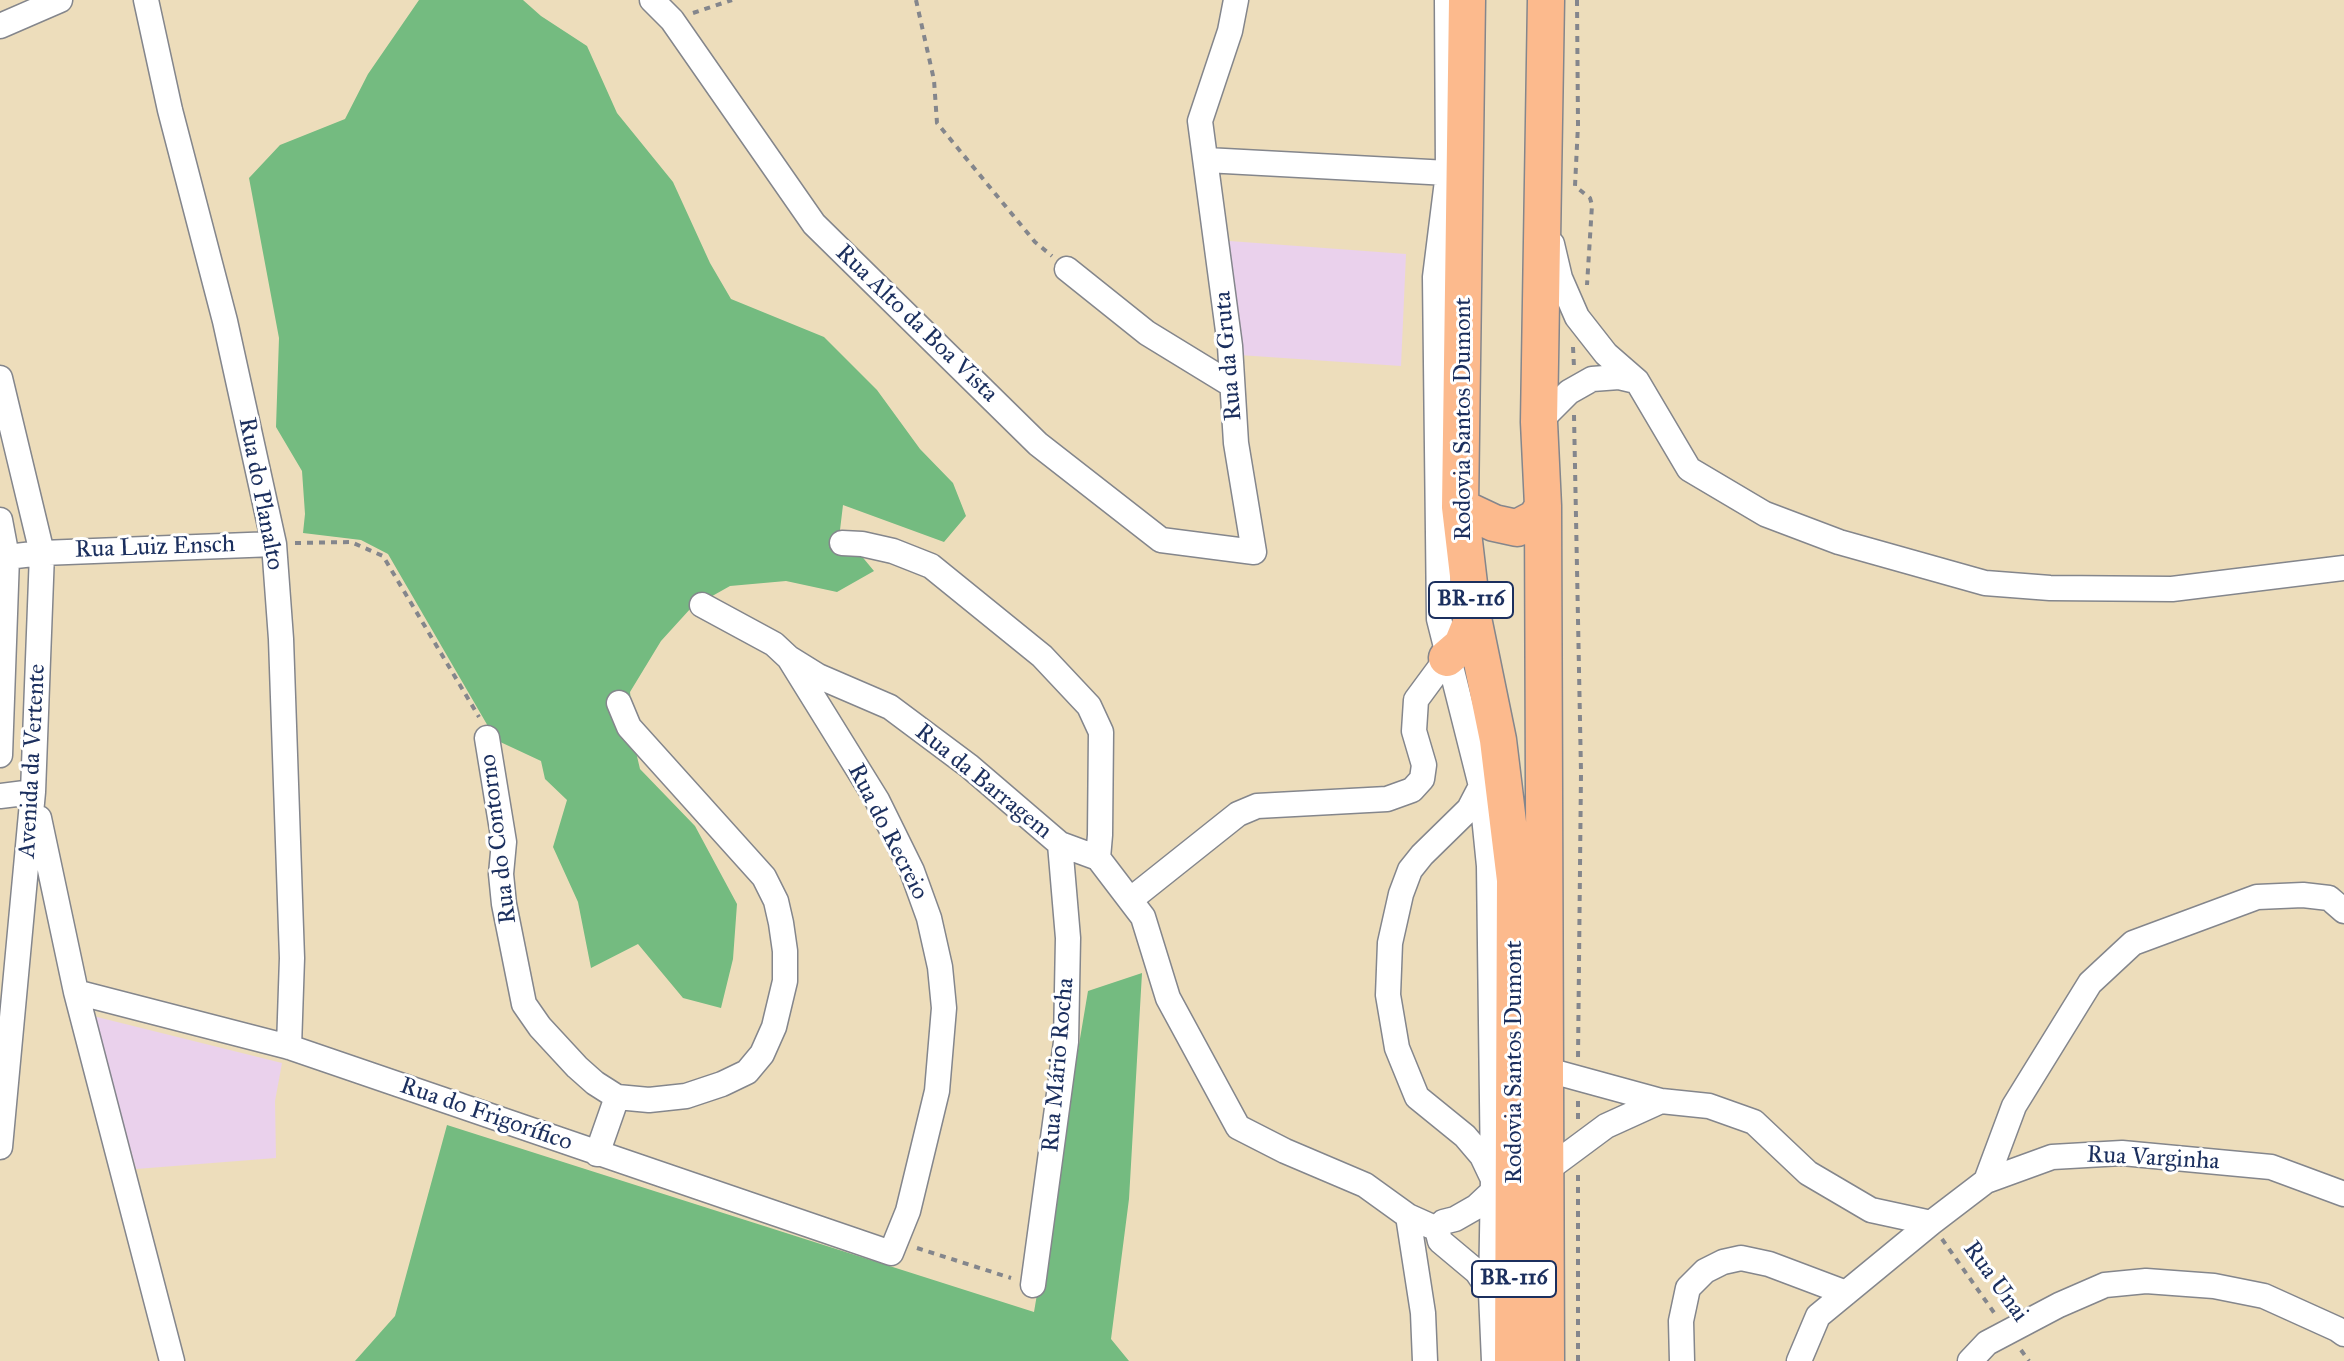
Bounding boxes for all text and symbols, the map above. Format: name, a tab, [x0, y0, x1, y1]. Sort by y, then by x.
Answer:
street label: Rua Alto da Boa Vista	[829, 239, 1003, 409]
street label: Rua da Gruta	[1209, 290, 1249, 422]
street label: Rodovia Santos Dumont	[1450, 297, 1478, 541]
street label: Rua do Planalto	[231, 415, 289, 573]
street label: Rua Luiz Ensch	[74, 531, 236, 565]
road number: BR-116	[1429, 582, 1513, 618]
street label: Avenida da Vertente	[14, 663, 52, 859]
street label: Rua da Barragem	[909, 718, 1057, 846]
street label: Rua do Contorno	[474, 753, 524, 925]
street label: Rua do Recreio	[840, 759, 934, 905]
street label: Rodovia Santos Dumont	[1501, 940, 1529, 1184]
street label: Rua Mário Rocha	[1037, 977, 1081, 1153]
street label: Rua do Frigorífico	[396, 1072, 576, 1158]
street label: Rua Varginha	[2086, 1141, 2220, 1177]
street label: Rua Unai	[1956, 1236, 2034, 1328]
road number: BR-116	[1472, 1261, 1556, 1297]

